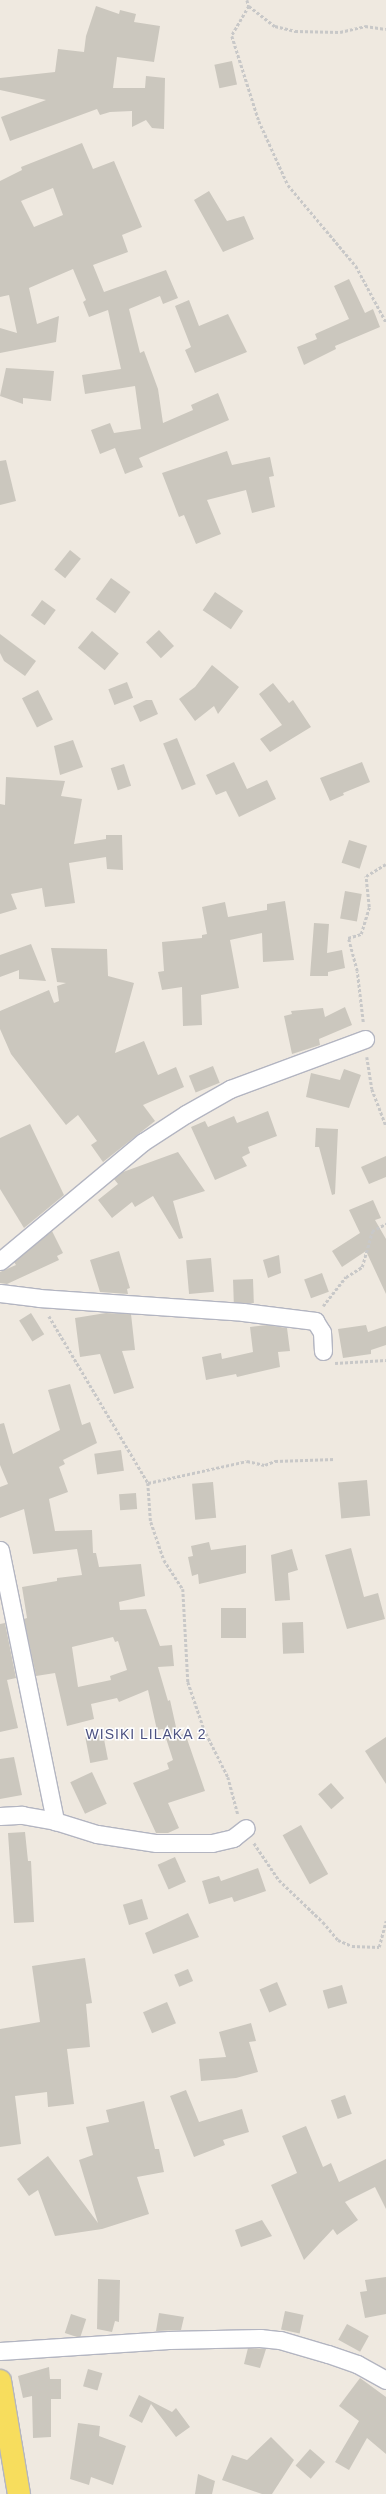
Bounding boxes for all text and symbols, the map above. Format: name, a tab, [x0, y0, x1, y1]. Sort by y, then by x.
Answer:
district label: WISIKI LILAKA 2	[85, 1726, 207, 1742]

